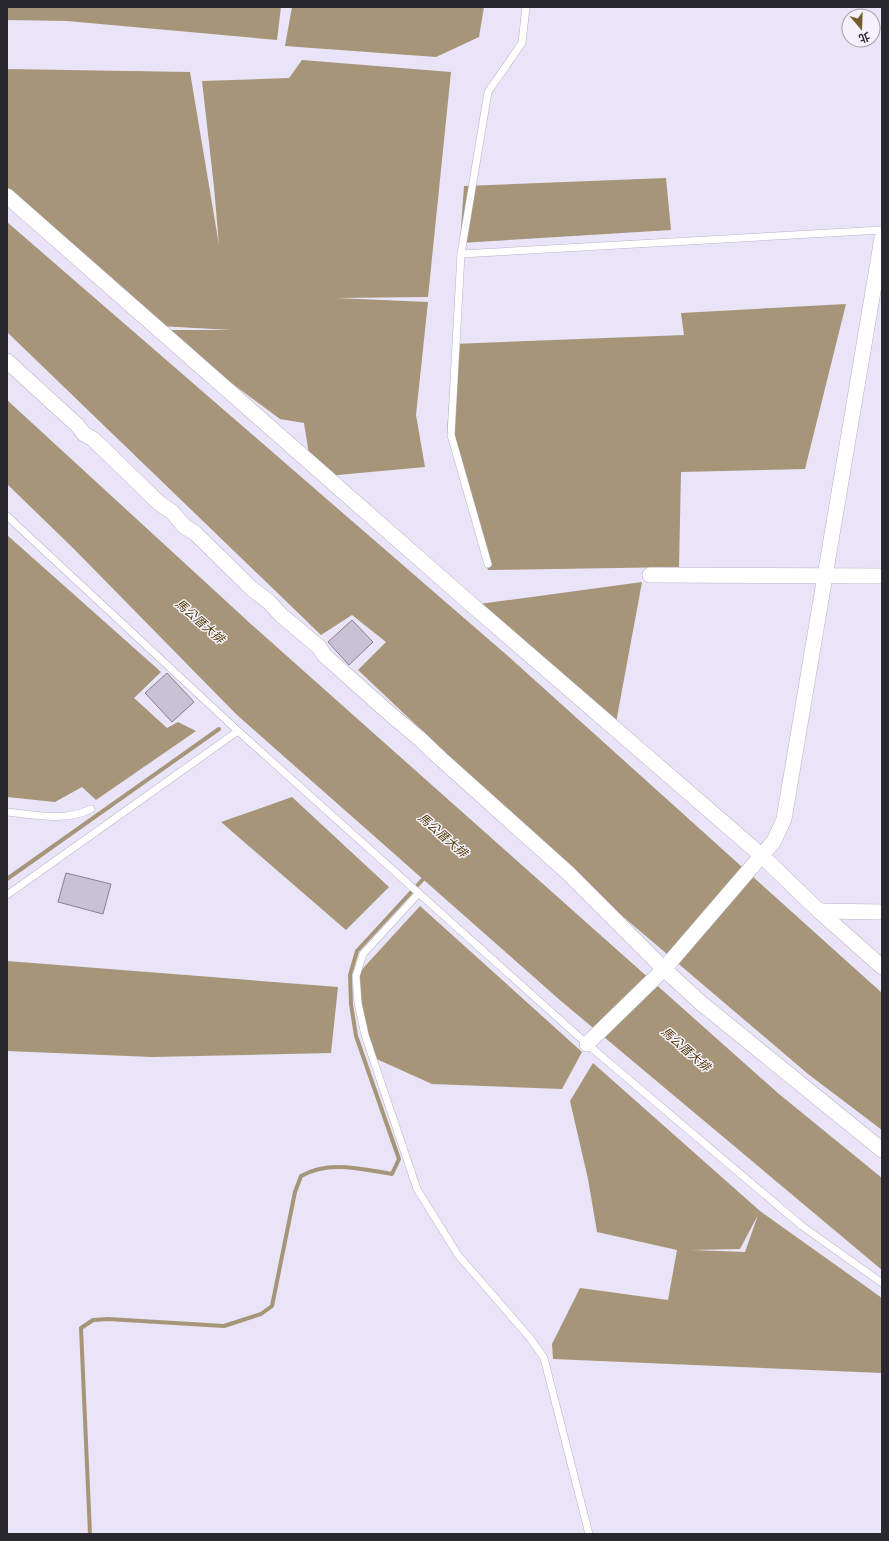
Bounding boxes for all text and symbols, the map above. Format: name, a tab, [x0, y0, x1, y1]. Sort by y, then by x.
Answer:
north arrow	[841, 8, 881, 48]
text: 北	[857, 29, 872, 46]
water label: 馬公厝大排	[172, 596, 229, 648]
water label: 馬公厝大排	[415, 810, 472, 862]
water label: 馬公厝大排	[658, 1024, 715, 1076]

